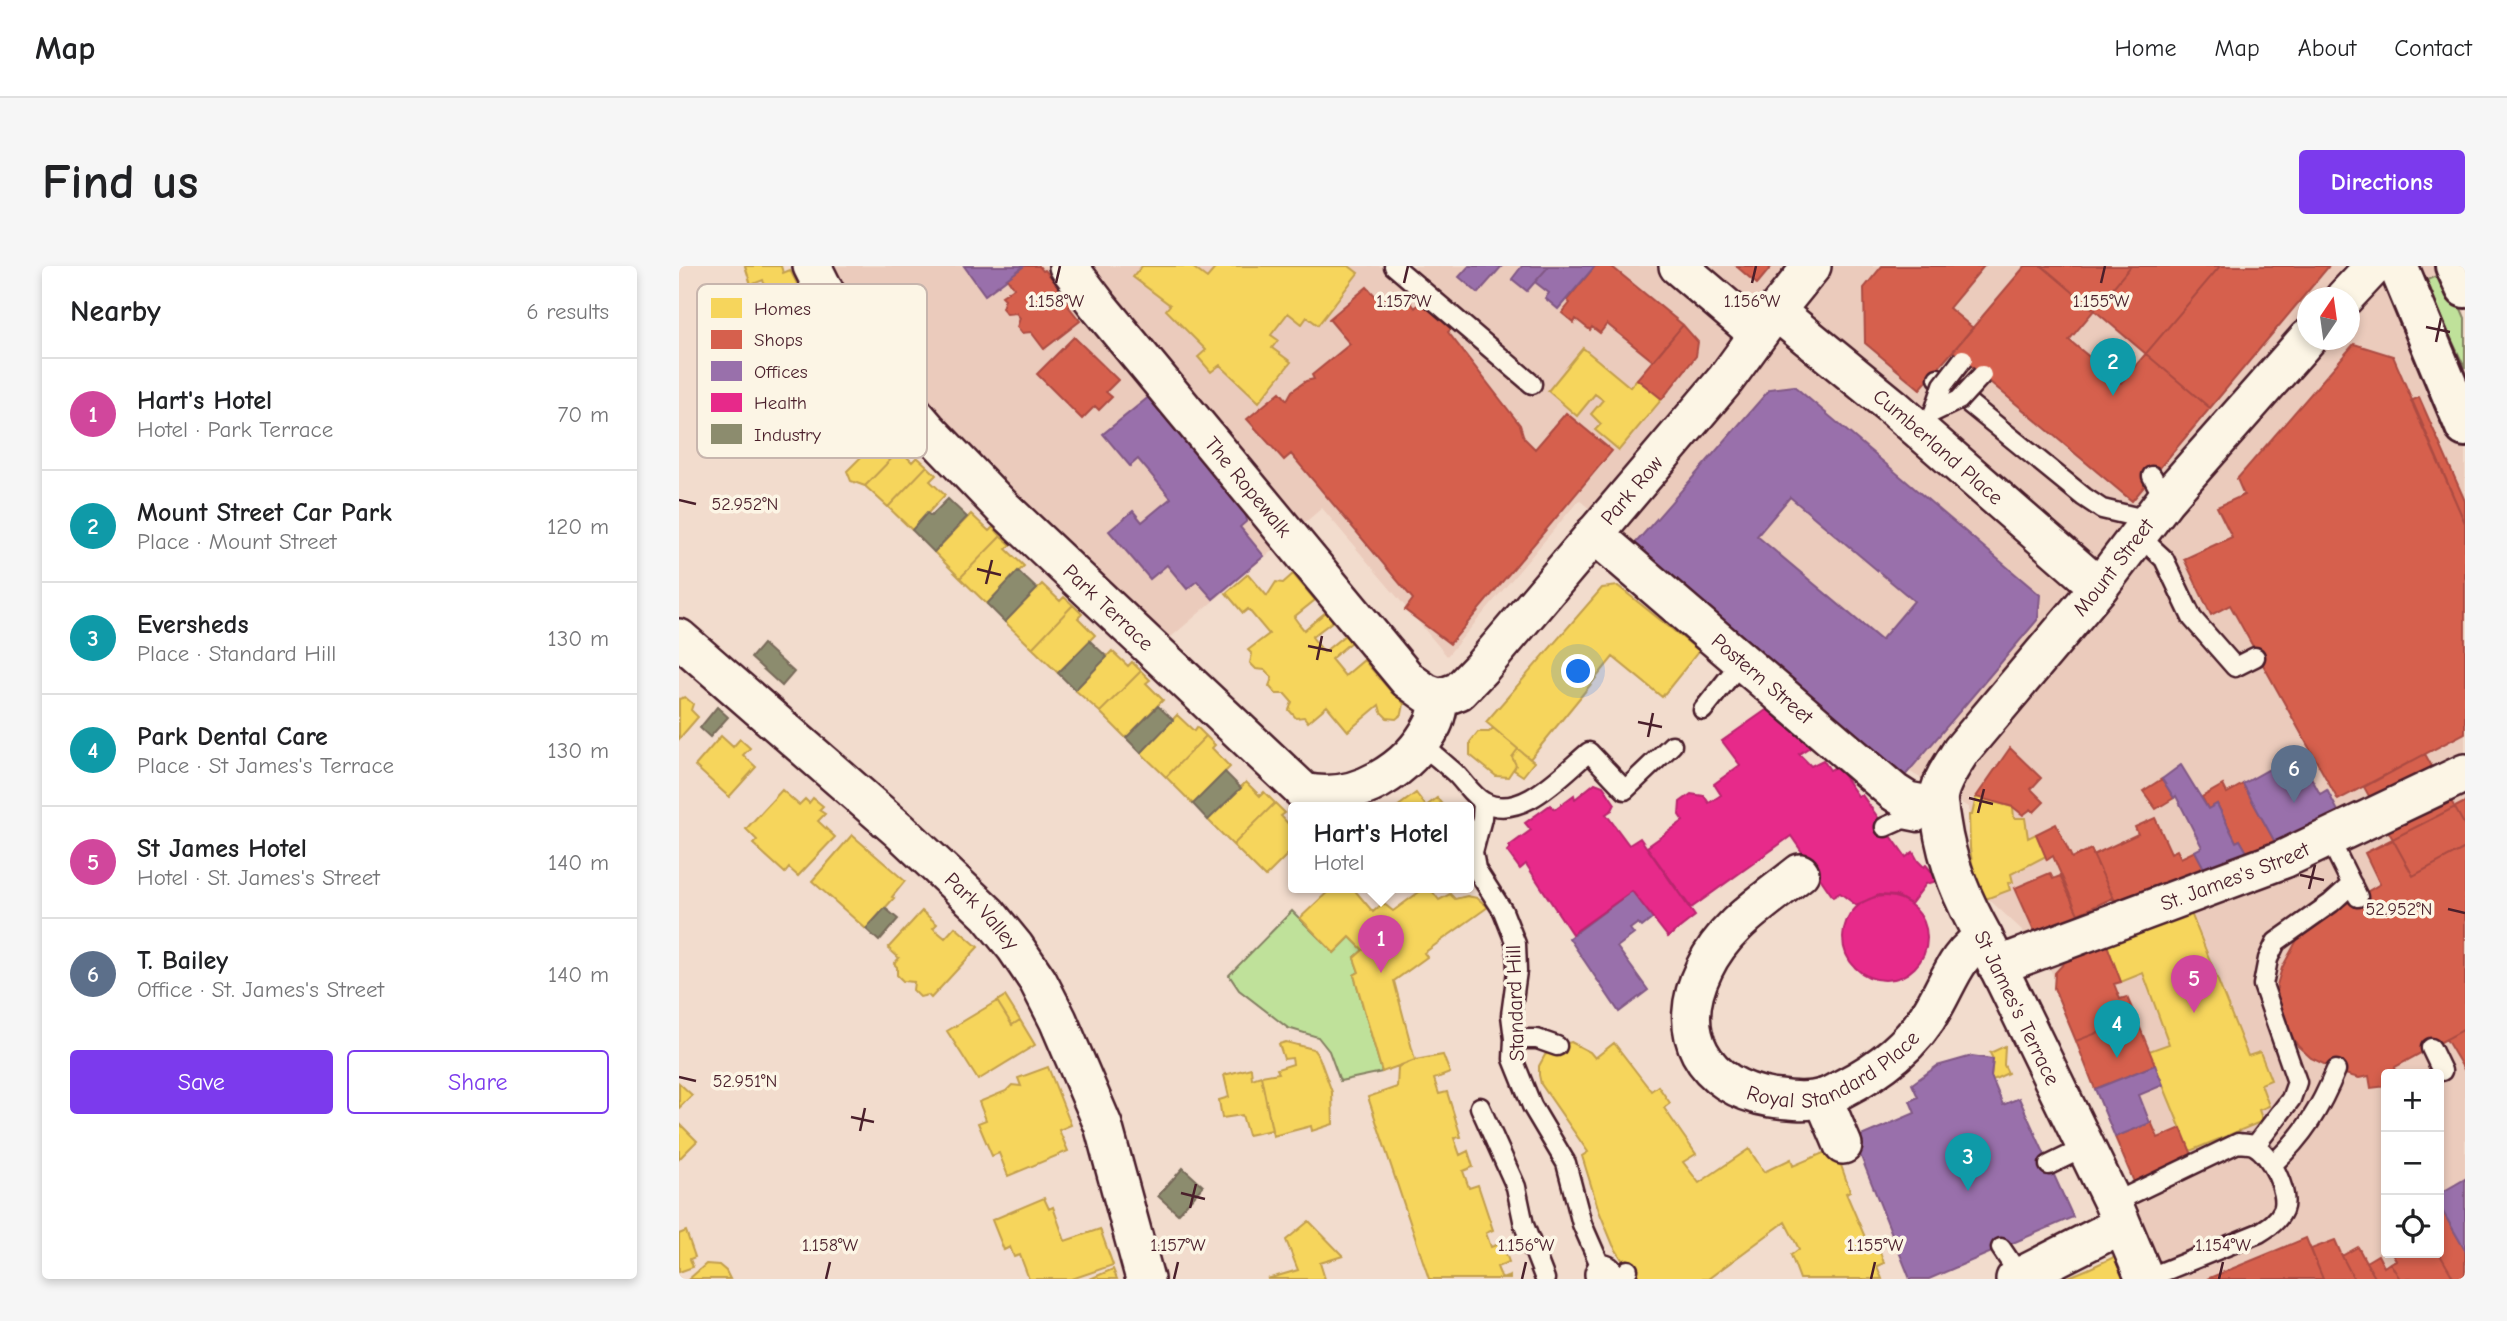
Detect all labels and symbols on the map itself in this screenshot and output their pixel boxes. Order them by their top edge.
legend [697,284,927,458]
north arrow [2297,287,2360,350]
text: 1.158°W [1028,291,1084,312]
text: 1.157°W [1376,291,1432,312]
text: 1.156°W [1724,291,1781,312]
text: 1.155°W [2073,291,2130,312]
text: Homes [754,298,811,320]
text: Shops [754,329,803,351]
pin: 2 [2090,338,2136,396]
text: Offices [754,361,808,383]
street label: Cumberland Place [1868,384,2008,510]
text: Health [754,392,807,414]
text: Industry [754,424,822,446]
street label: The Ropewalk [1200,432,1296,542]
street label: Park Row [1596,451,1668,530]
text: 52.952°N [712,494,778,515]
street label: Mount Street [2068,513,2159,621]
street label: Park Terrace [1058,559,1158,656]
street label: Postern Street [1707,629,1819,730]
your location [1561,654,1595,688]
pin: 6 [2271,745,2317,803]
street label: St. James's Street [2157,836,2314,916]
street label: Park Valley [940,867,1024,955]
text: 52.952°N [2366,899,2432,920]
pin: 1 [1358,915,1404,973]
street label: St James's Terrace [1969,927,2065,1089]
street label: Standard Hill [1501,944,1529,1062]
pin: 5 [2171,955,2217,1013]
pin: 4 [2094,1000,2140,1058]
street label: Royal Standard Place [1744,1026,1924,1113]
text: 52.951°N [713,1071,777,1092]
pin: 3 [1945,1133,1991,1191]
text: 1.158°W [802,1235,858,1256]
text: 1.157°W [1150,1235,1206,1256]
text: 1.156°W [1498,1235,1555,1256]
text: 1.155°W [1847,1235,1904,1256]
text: 1.154°W [2195,1235,2251,1256]

